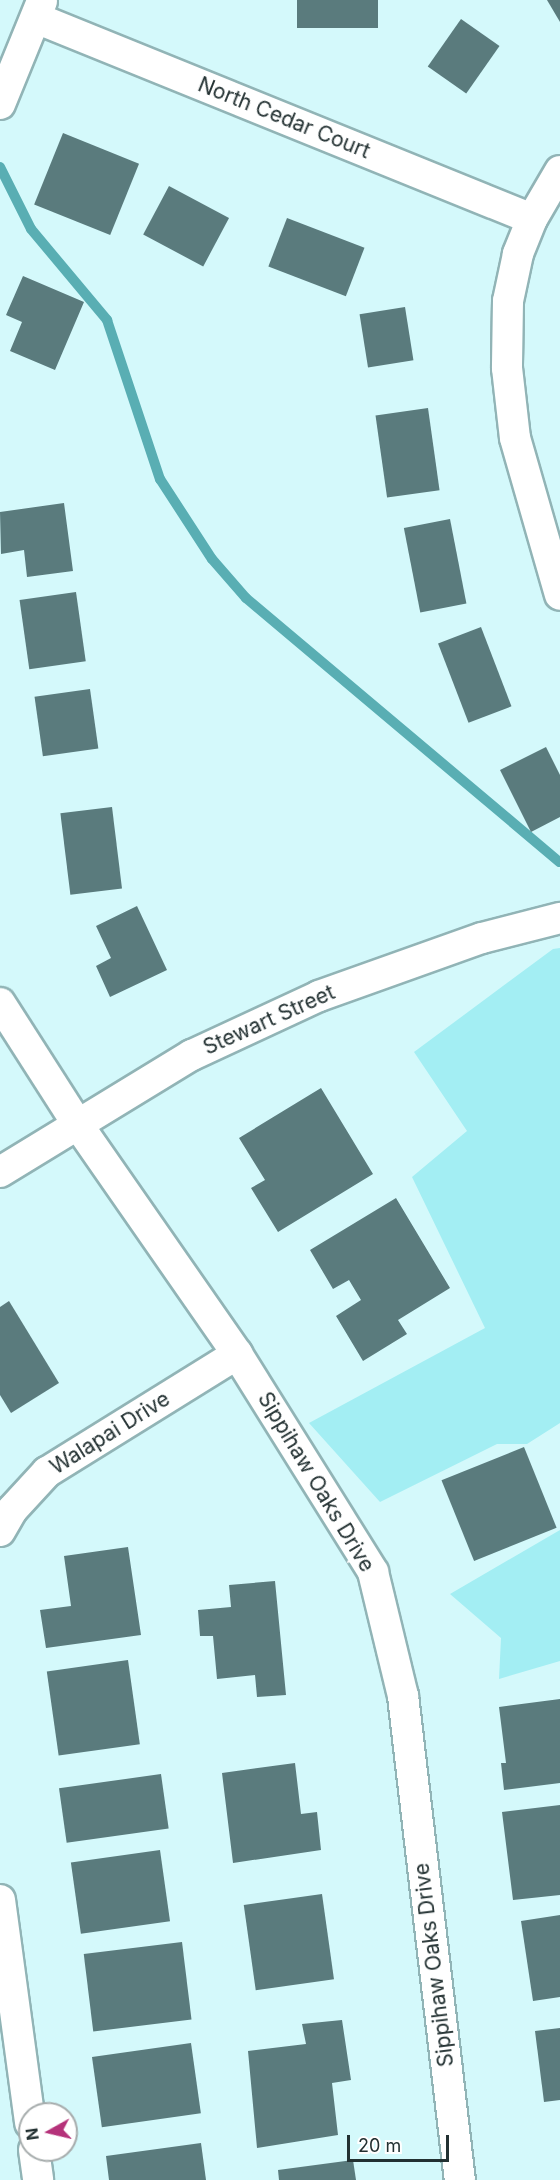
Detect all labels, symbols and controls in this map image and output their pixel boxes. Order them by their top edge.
street label: North Cedar Court [194,72,374,164]
street label: Stewart Street [199,980,339,1060]
street label: Walapai Drive [46,1386,174,1480]
street label: Sippihaw Oaks Drive [252,1388,380,1576]
street label: Sippihaw Oaks Drive [409,1862,459,2068]
north arrow [18,2102,78,2162]
scale bar [350,2123,452,2161]
text: N [21,2127,43,2142]
text: 20 m [358,2135,401,2156]

